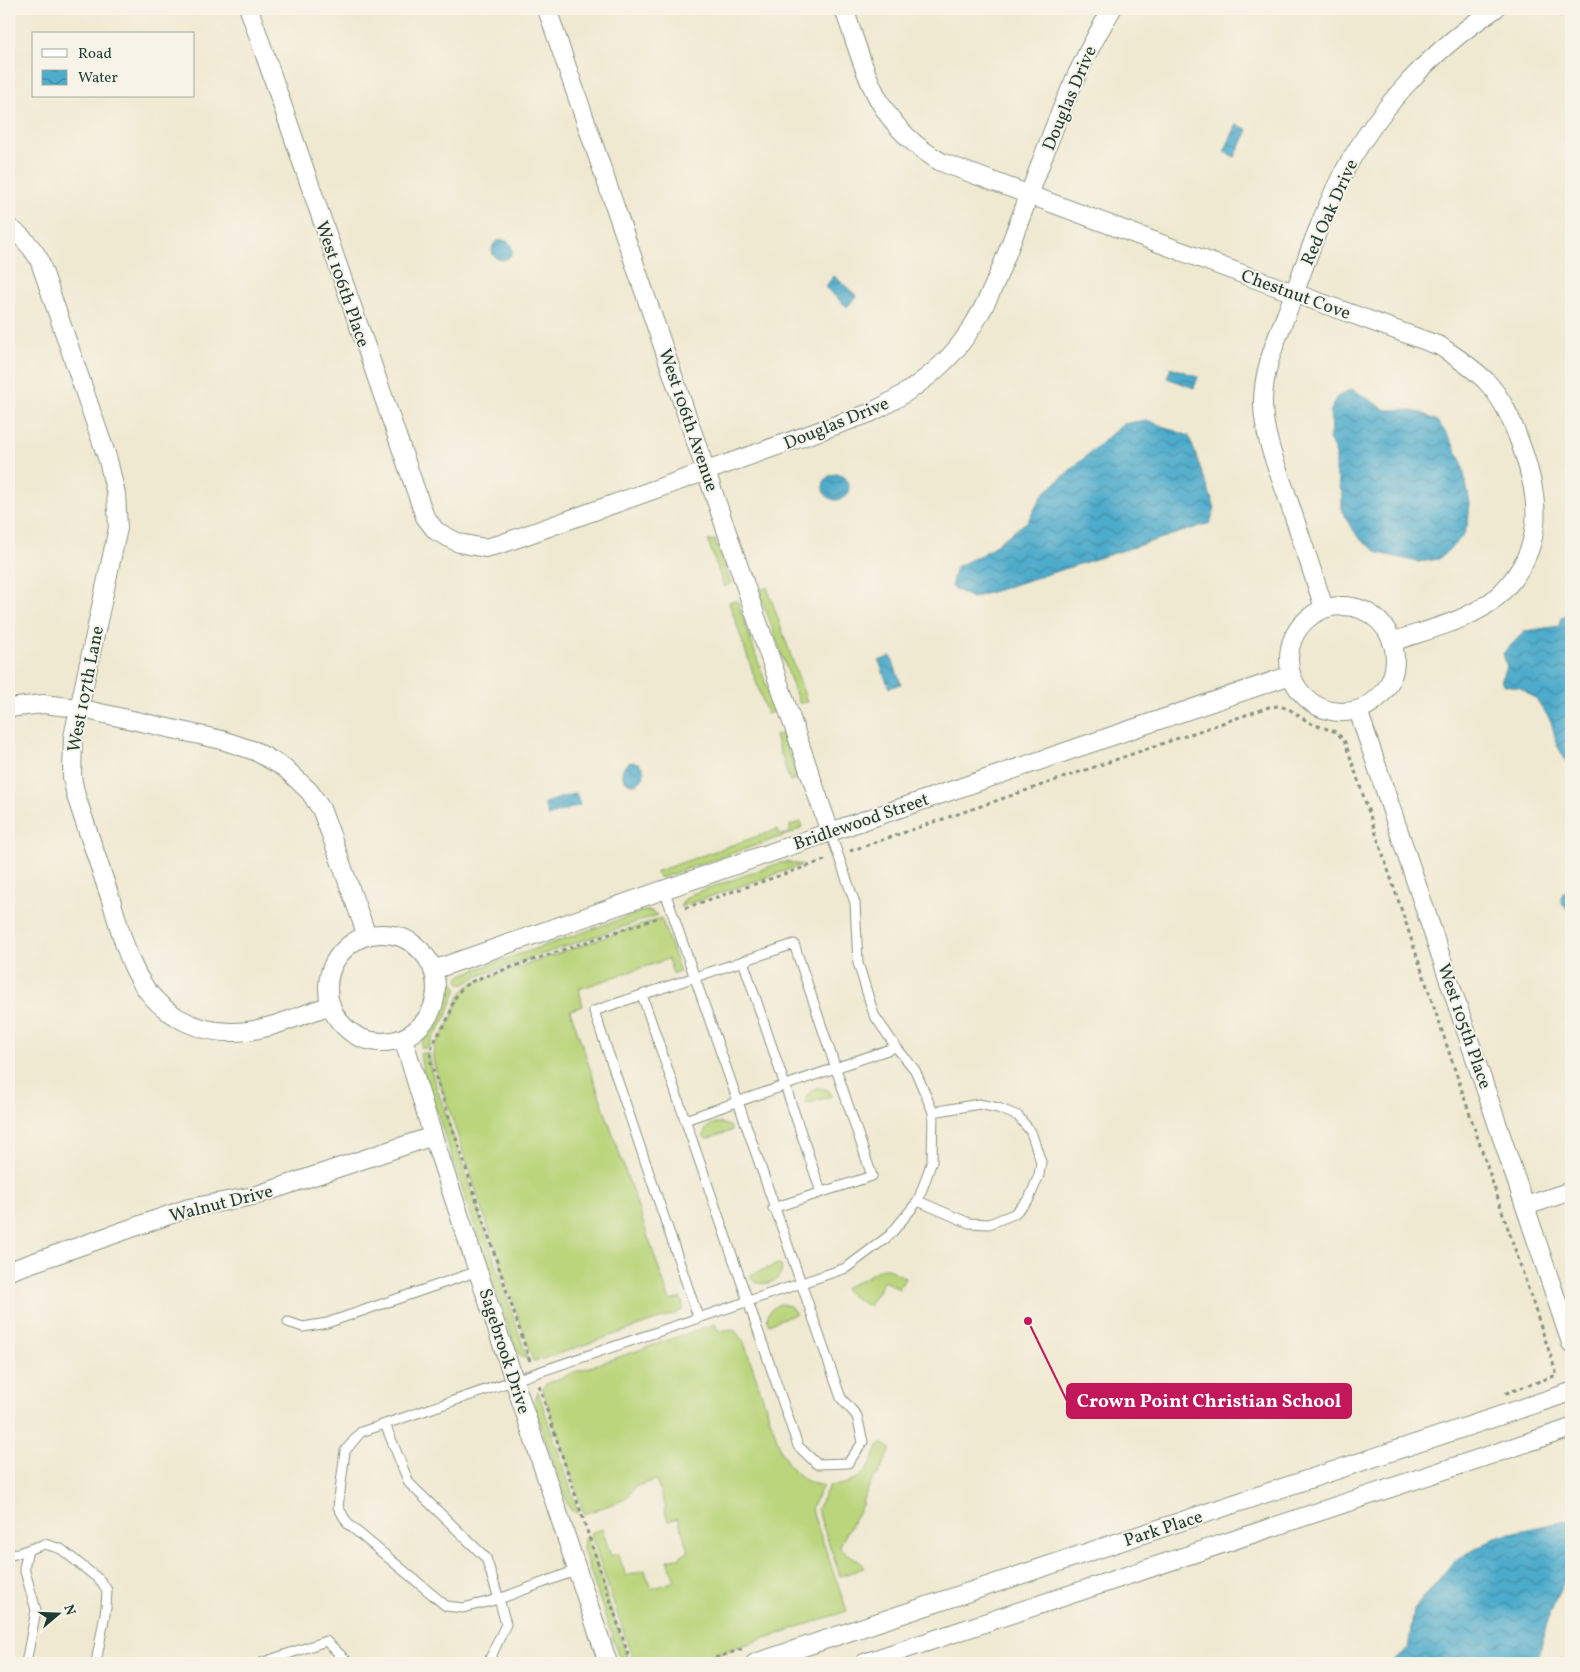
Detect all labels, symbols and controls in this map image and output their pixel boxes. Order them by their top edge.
legend [32,32,195,98]
street label: Douglas Drive [1037,42,1104,155]
text: Road [78,44,112,65]
text: Water [78,68,118,89]
street label: Red Oak Drive [1296,156,1365,270]
street label: West 106th Place [308,218,375,351]
street label: Chestnut Cove [1237,264,1354,327]
street label: West 106th Avenue [651,346,724,495]
street label: Douglas Drive [780,392,893,457]
street label: West 107th Lane [62,624,111,755]
street label: Bridlewood Street [790,787,933,857]
street label: West 105th Place [1430,960,1497,1093]
street label: Walnut Drive [167,1180,276,1229]
street label: Sagebrook Drive [472,1286,536,1417]
callout: Crown Point Christian School [1067,1384,1351,1418]
text: Crown Point Christian School [1077,1389,1341,1415]
street label: Park Place [1121,1505,1206,1554]
north arrow [32,1590,82,1640]
text: N [58,1602,80,1618]

